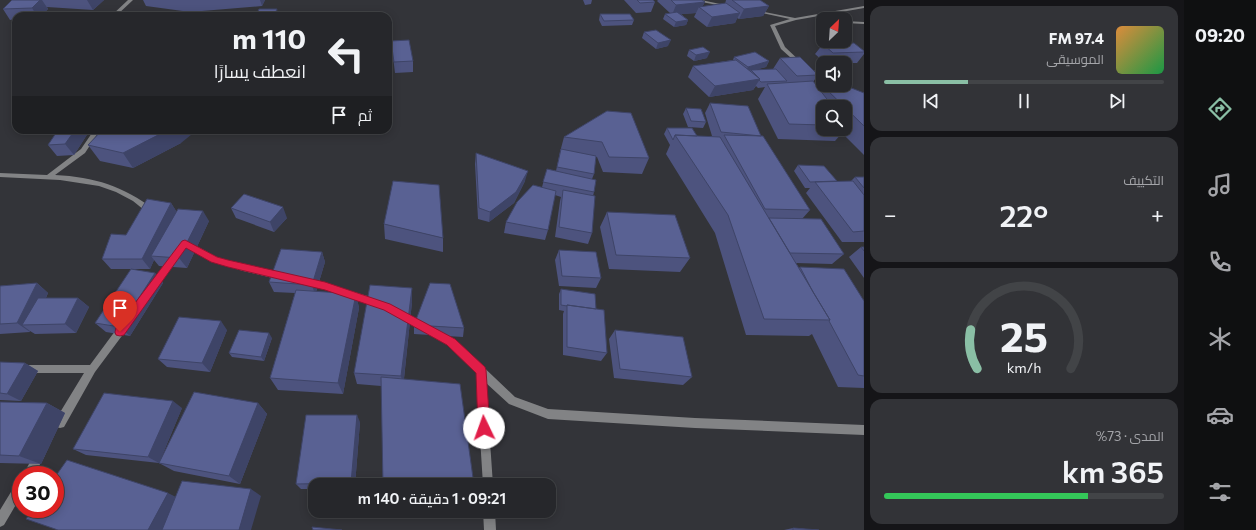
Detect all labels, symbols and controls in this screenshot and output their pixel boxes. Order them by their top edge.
north arrow [816,12,852,48]
map controls [816,12,852,136]
text: 110 m [232,21,306,55]
text: 09:20 [1195,24,1245,46]
icon: left [320,28,372,80]
text: 97.4 FM [1049,29,1104,47]
text: الموسيقى [1046,51,1104,67]
button: sound [816,56,852,92]
text: انعطف يسارًا [214,60,306,82]
icon: previous [920,90,942,112]
icon: pause [1013,90,1035,112]
icon: next [1106,90,1128,112]
icon: directions [1206,95,1234,123]
button: search [816,100,852,136]
icon: arrive [328,104,350,126]
text: ثم [358,106,372,124]
icon: music [1206,171,1234,199]
text: التكييف [1123,172,1164,188]
text: 22° [999,196,1048,233]
text: − [884,201,897,228]
text: + [1151,201,1164,228]
icon: phone [1206,248,1234,276]
pin [103,291,137,332]
icon: arrive [109,297,131,319]
text: 25 [1000,309,1048,360]
icon: climate [1206,325,1234,353]
text: km/h [1007,357,1041,375]
icon: car [1206,401,1234,429]
position arrow [463,407,505,449]
text: المدى · 73% [1096,428,1164,444]
text: 365 km [1062,452,1164,489]
speed limit sign: 30 [12,466,64,518]
icon: filters [1206,478,1234,506]
text: 09:21 · 1 دقيقة · 140 m [358,489,506,507]

